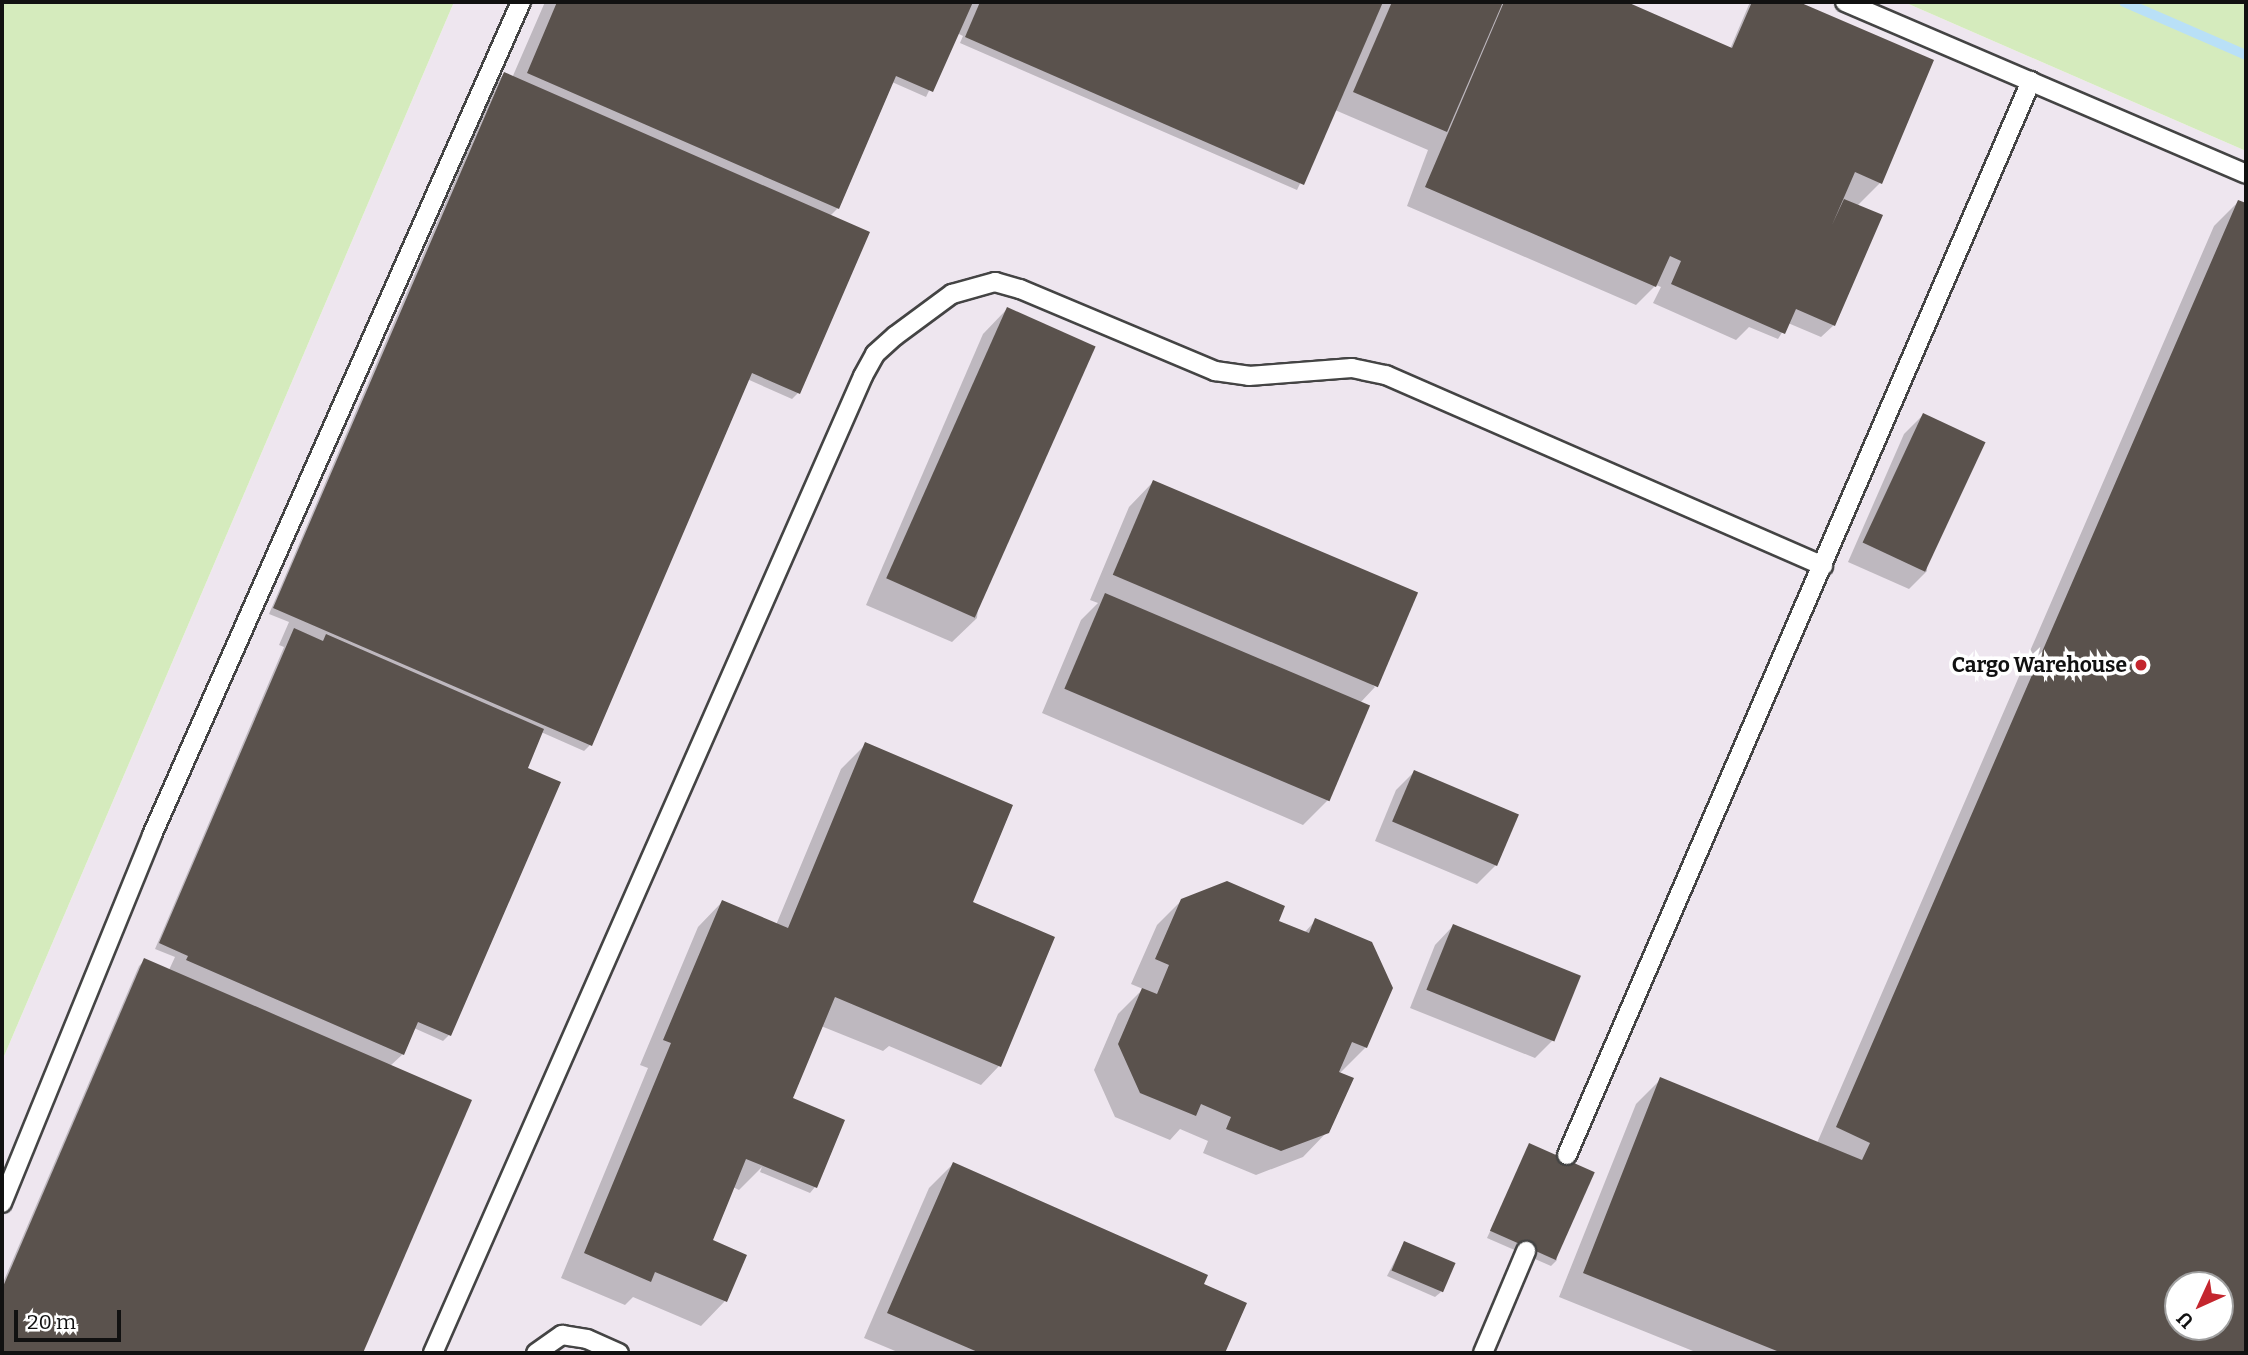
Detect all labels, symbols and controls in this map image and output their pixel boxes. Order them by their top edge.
place label: Cargo Warehouse [1952,652,2127,678]
marker: Cargo Warehouse [2133,657,2149,673]
north arrow [2164,1271,2234,1341]
scale bar [18,1296,124,1340]
text: U [2172,1307,2198,1333]
text: 20 m [27,1309,76,1335]

